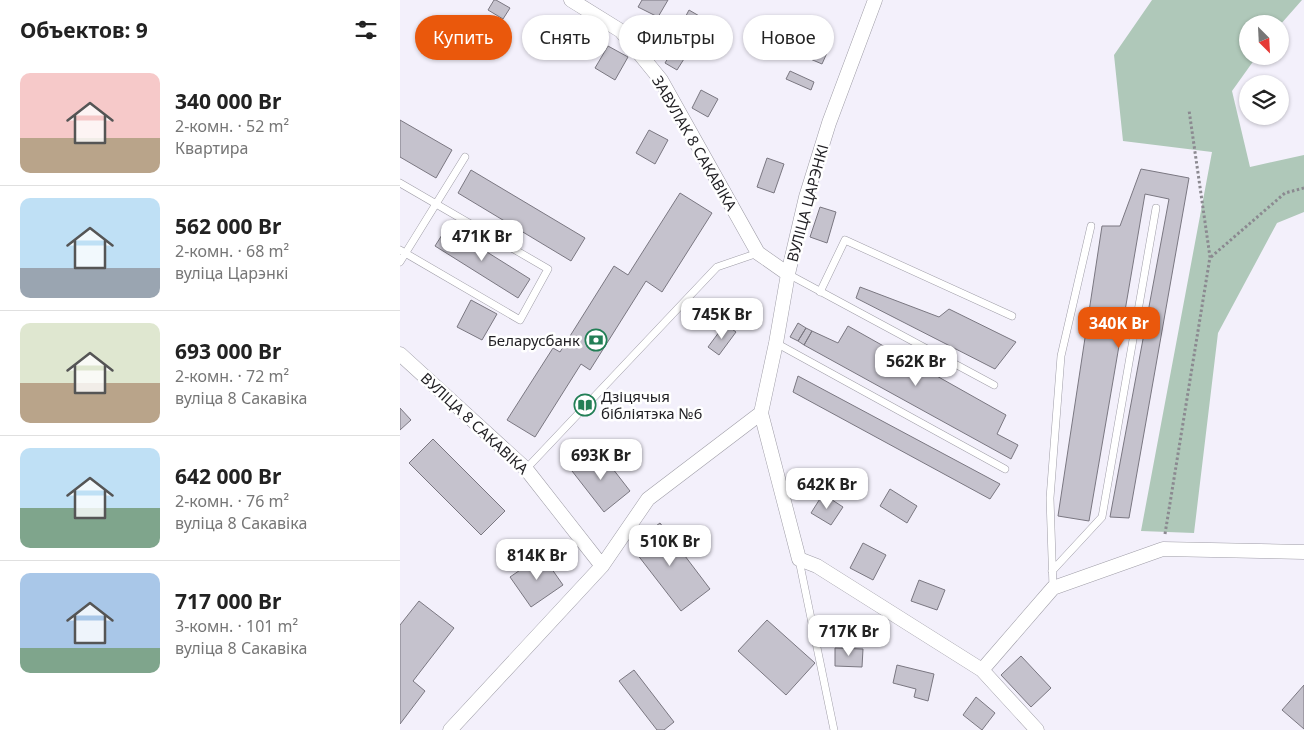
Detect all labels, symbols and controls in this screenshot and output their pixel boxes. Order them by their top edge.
chip: Купить [415,15,512,60]
chip: Снять [522,15,609,60]
chip: Фильтры [619,15,733,60]
chip: Новое [743,15,834,60]
north arrow [1239,15,1289,65]
map controls [1239,15,1289,125]
text: Объектов: 9 [20,16,148,44]
icon: filters [352,16,380,44]
street label: ЗАВУЛАК 8 САКАВІКА [648,72,742,215]
button: layers [1239,75,1289,125]
text: 340 000 Br [175,87,281,115]
icon: home [60,93,120,153]
text: 2-комн. · 52 m² [175,115,289,137]
text: Квартира [175,137,249,159]
street label: ВУЛІЦА ЦАРЭНКІ [782,142,832,264]
text: 562 000 Br [175,212,281,240]
icon: home [60,218,120,278]
pin: 471K Br [436,220,528,262]
text: 471K Br [452,225,512,247]
text: 2-комн. · 68 m² [175,240,289,262]
text: вуліца Царэнкі [175,262,288,284]
pin: 745K Br [676,298,768,340]
text: 745K Br [692,303,752,325]
pin: 340K Br [1073,306,1165,349]
text: 340K Br [1089,312,1149,334]
bank icon: Беларусбанк [584,328,608,352]
place label: Беларусбанк [488,330,580,350]
text: 693 000 Br [175,337,281,365]
icon: home [60,343,120,403]
pin: 562K Br [870,344,962,387]
text: 562K Br [886,350,946,372]
text: 2-комн. · 72 m² [175,365,289,387]
street label: ВУЛІЦА 8 САКАВІКА [417,368,534,479]
place label: Дзіцячыя бібліятэка №6 [601,386,702,423]
text: вуліца 8 Сакавіка [175,387,307,409]
library icon: Дзіцячыя бібліятэка №6 [573,393,597,417]
pin: 693K Br [555,438,647,481]
text: 693K Br [571,444,631,466]
text: 642 000 Br [175,462,281,490]
icon: home [60,468,120,528]
pin: 642K Br [781,468,873,510]
text: 642K Br [797,473,857,495]
text: 2-комн. · 76 m² [175,490,289,512]
text: вуліца 8 Сакавіка [175,512,307,534]
pin: 510K Br [624,524,716,567]
text: 510K Br [640,530,700,552]
pin: 814K Br [491,538,583,581]
text: 814K Br [507,544,567,566]
text: 717 000 Br [175,587,281,615]
icon: home [60,593,120,653]
pin: 717K Br [803,614,895,657]
text: 3-комн. · 101 m² [175,615,298,637]
text: 717K Br [819,620,879,642]
text: вуліца 8 Сакавіка [175,637,307,659]

